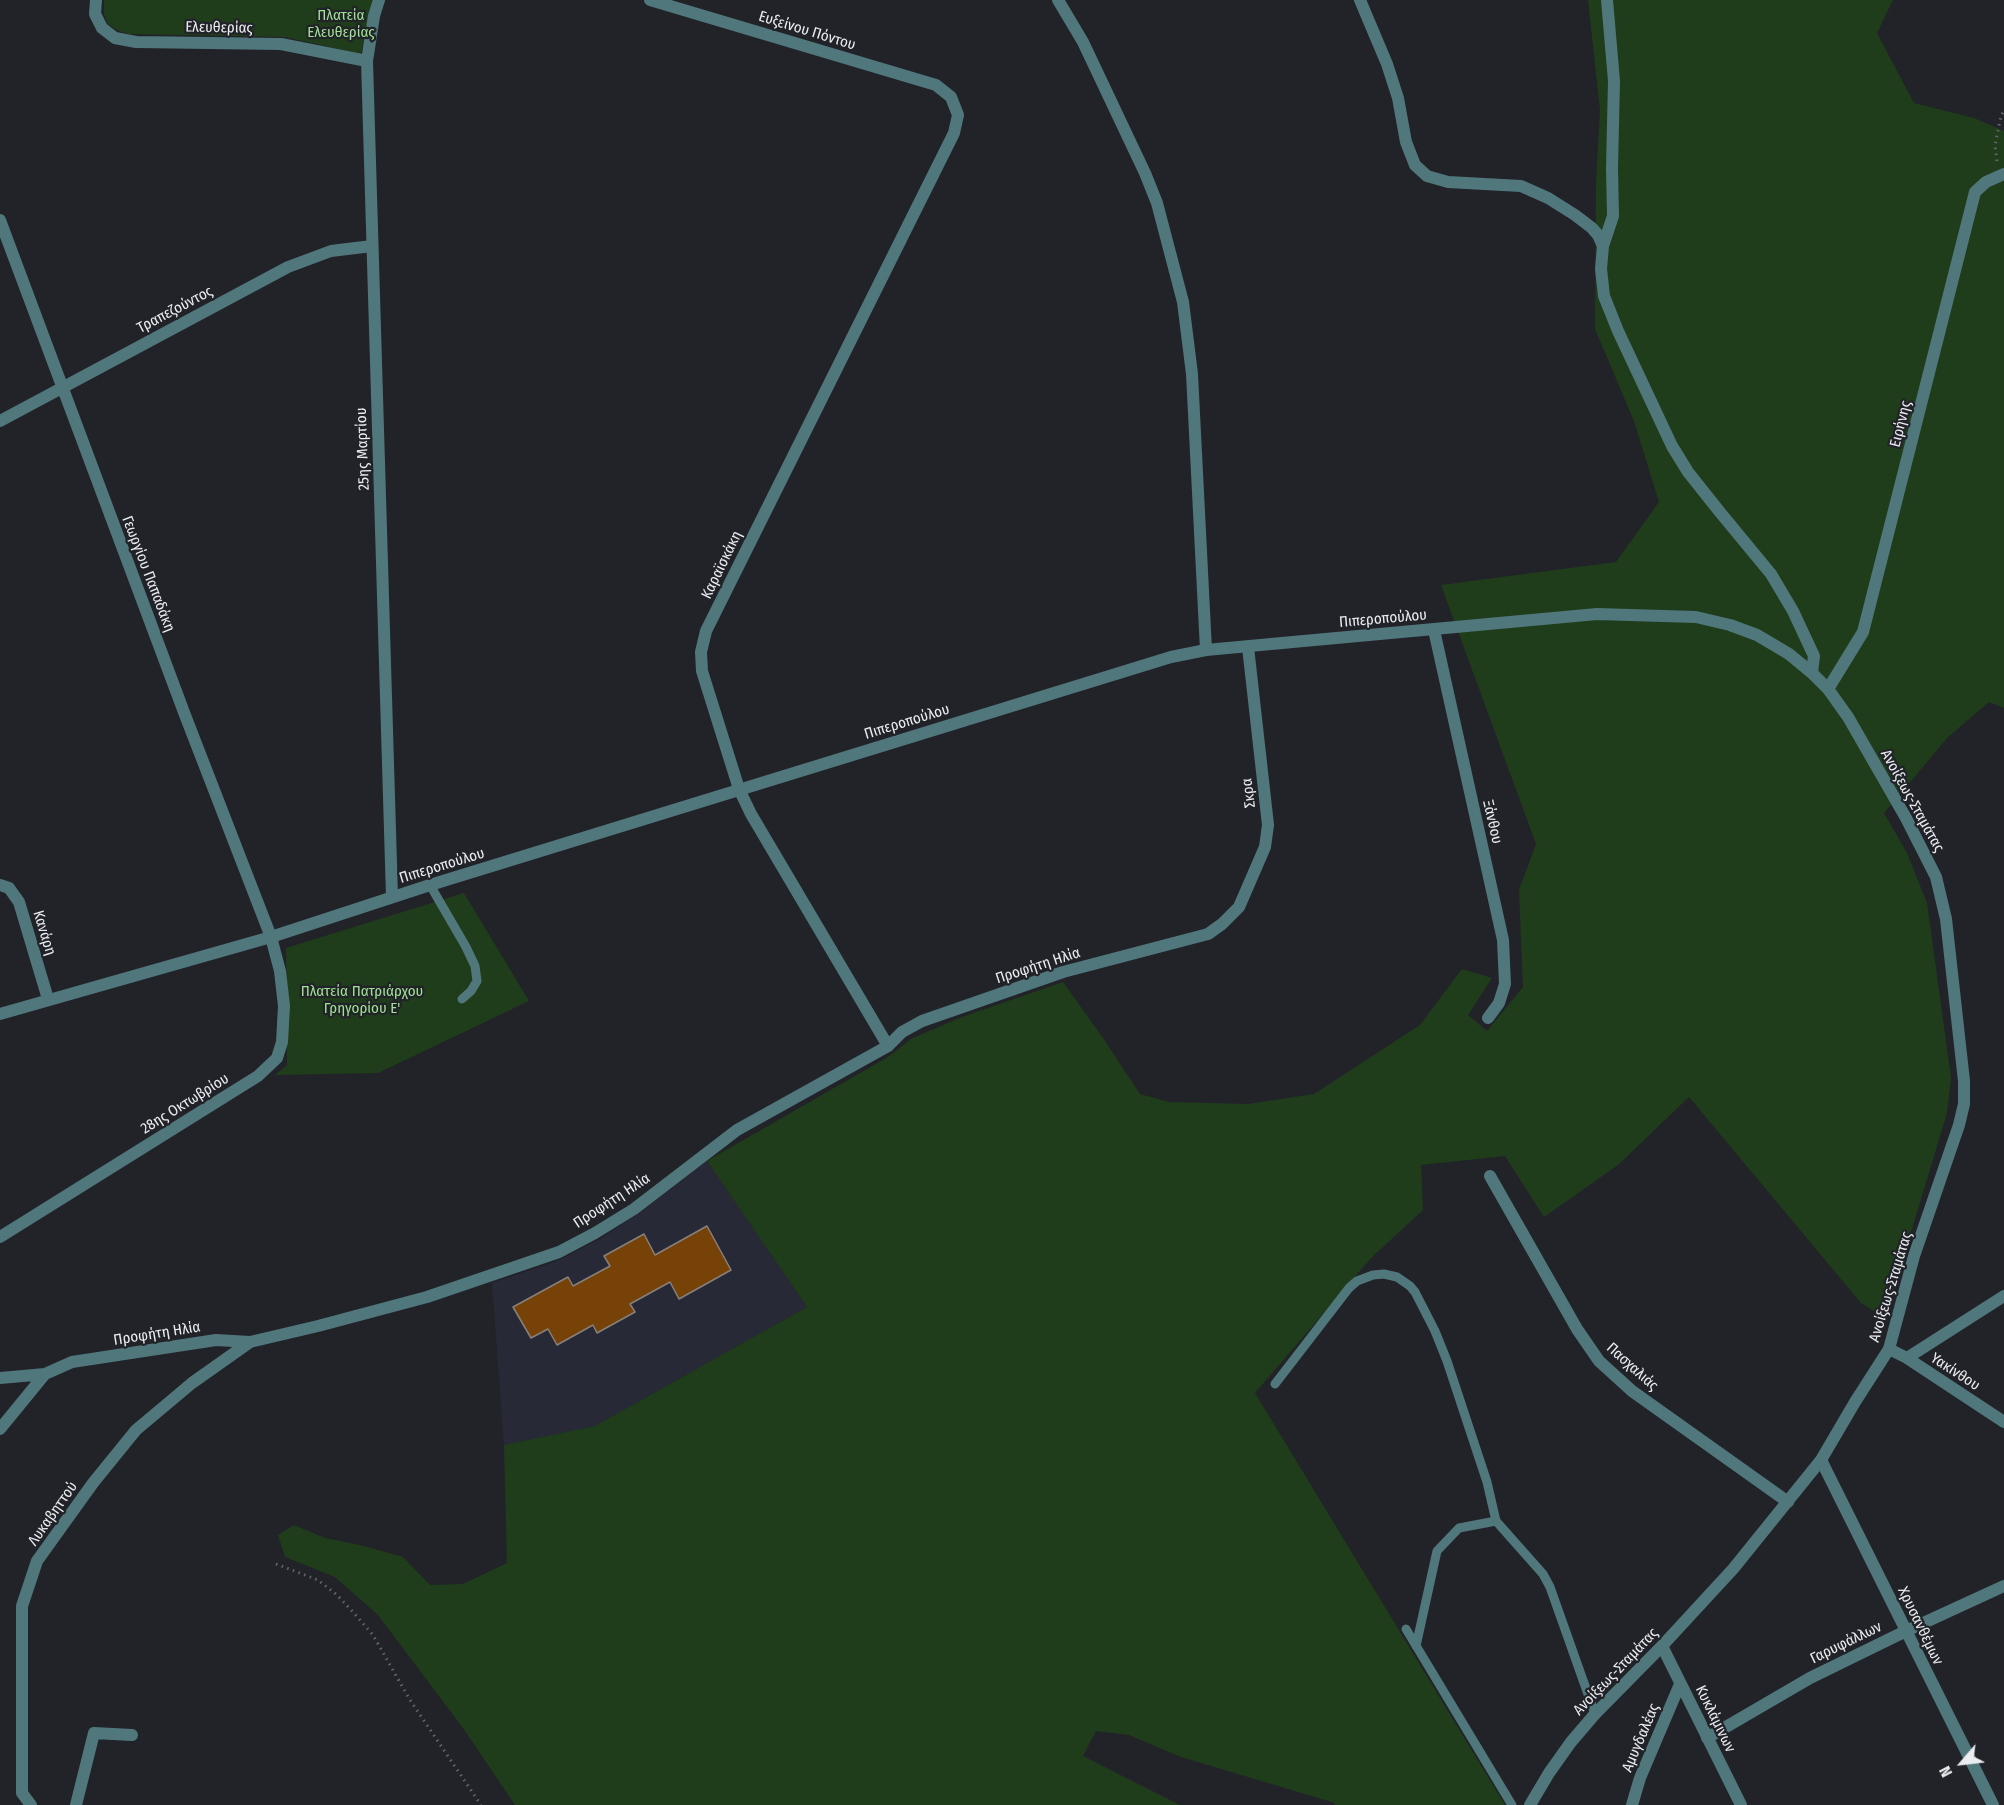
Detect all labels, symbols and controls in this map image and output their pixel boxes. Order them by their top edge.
park label: Πλατεία Ελευθερίας [307,7,375,42]
street label: Ευξείνου Πόντου [756,8,858,54]
street label: Ελευθερίας [185,18,253,38]
street label: Τραπεζούντος [134,283,216,337]
street label: Ειρήνης [1887,399,1915,449]
street label: 25ης Μαρτίου [353,407,373,491]
street label: Γεωργίου Παπαδάκη [118,513,178,635]
street label: Καραϊσκάκη [698,528,746,602]
street label: Πιπεροπούλου [1338,606,1428,632]
street label: Πιπεροπούλου [862,701,952,743]
street label: Ανοίξεως-Σταμάτας [1876,747,1948,855]
street label: Σκρα [1238,777,1260,809]
street label: Ξάνθου [1478,798,1506,846]
street label: Πιπεροπούλου [397,845,487,887]
street label: Κανάρη [29,908,59,958]
street label: Προφήτη Ηλία [993,944,1083,988]
park label: Πλατεία Πατριάρχου Γρηγορίου Ε' [301,983,423,1018]
street label: 28ης Οκτωβρίου [138,1070,232,1138]
street label: Προφήτη Ηλία [570,1170,654,1232]
street label: Ανοίξεως-Σταμάτας [1866,1230,1916,1344]
street label: Προφήτη Ηλία [112,1318,202,1350]
street label: Πασχαλιάς [1602,1339,1662,1395]
street label: Υακίνθου [1927,1349,1983,1395]
street label: Λυκαβηττού [24,1478,82,1550]
street label: Χρυσανθέμων [1893,1584,1947,1668]
street label: Γαρυφάλλων [1807,1618,1885,1668]
street label: Ανοίξεως-Σταμάτας [1570,1625,1662,1719]
street label: Κυκλάμινων [1691,1683,1739,1755]
street label: Αμυγδαλέας [1619,1701,1663,1775]
north arrow [1932,1733,1992,1793]
text: N [1935,1763,1956,1780]

